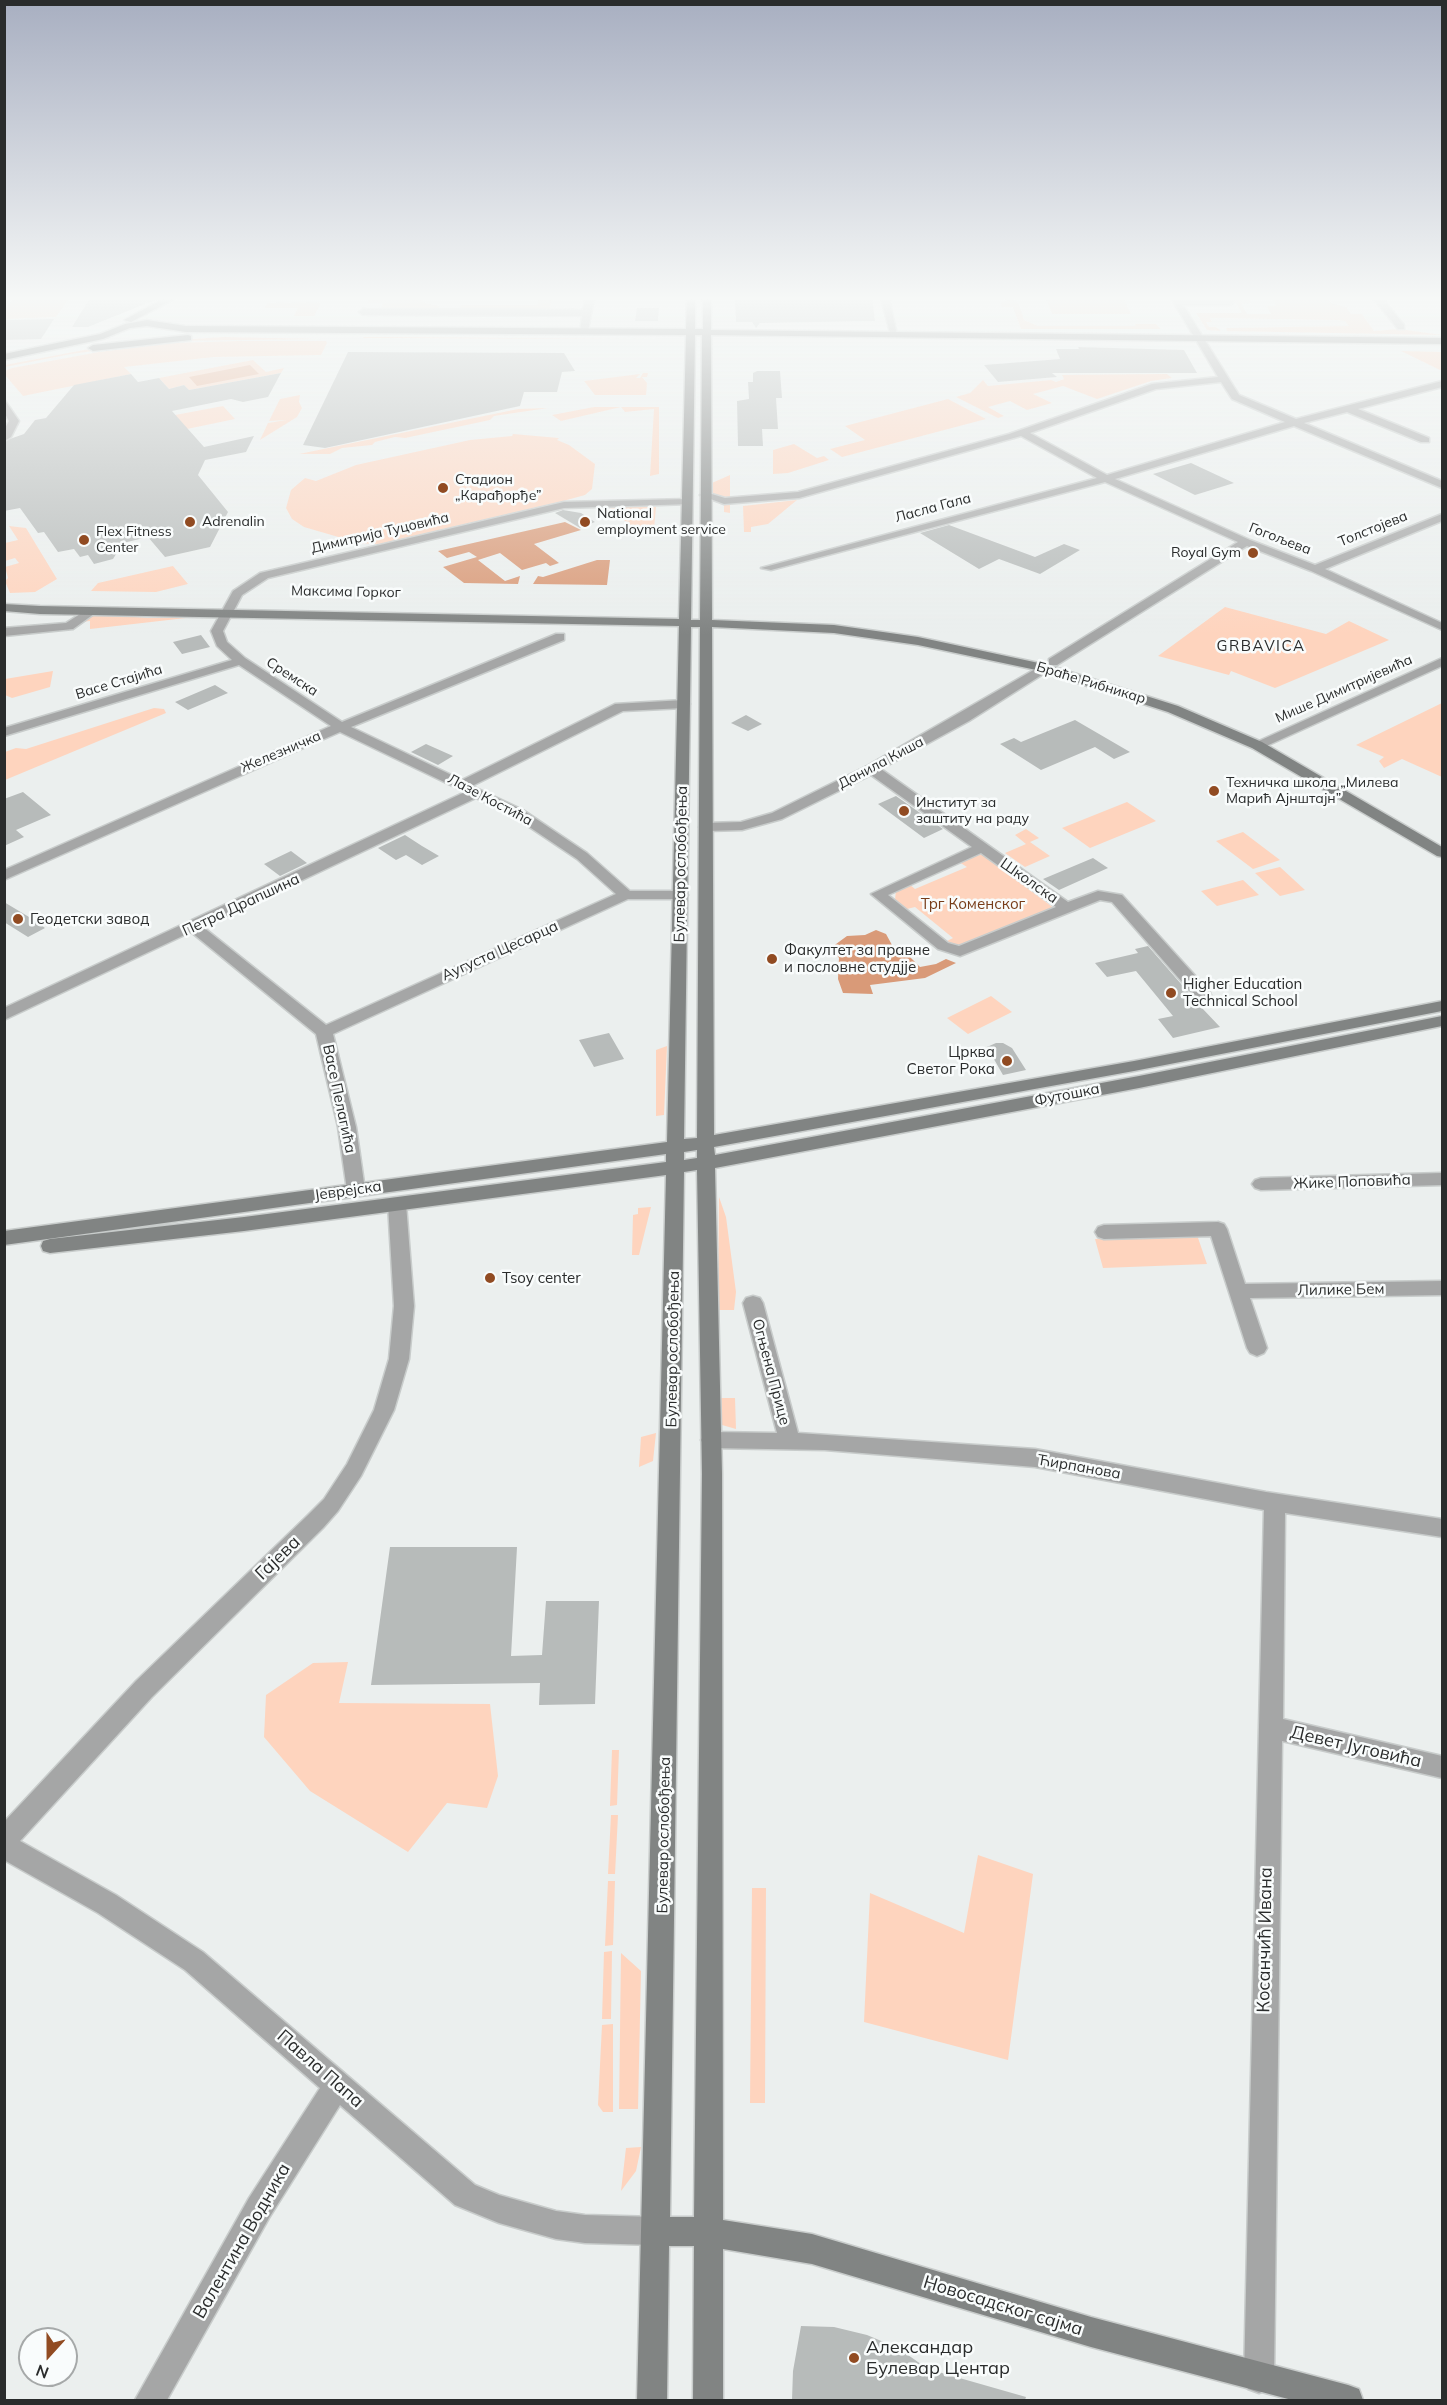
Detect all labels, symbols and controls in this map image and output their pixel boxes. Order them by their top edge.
place label: Стадион „Карађорђе” [455,472,542,504]
marker: Стадион „Карађорђе” [436,481,450,495]
street label: Ласла Гала [893,490,973,526]
place label: National employment service [597,506,726,538]
street label: Толстојева [1336,508,1410,550]
street label: Димитрија Туцовића [309,509,451,557]
place label: Adrenalin [202,514,265,530]
marker: Adrenalin [183,515,197,529]
marker: National employment service [578,515,592,529]
street label: Гогољева [1247,519,1313,559]
place label: Flex Fitness Center [96,524,172,556]
marker: Flex Fitness Center [77,533,91,547]
place label: Royal Gym [1171,545,1241,561]
marker: Royal Gym [1246,546,1260,560]
street label: Максима Горког [291,583,401,601]
district label: GRBAVICA [1216,637,1306,655]
street label: Мише Димитријевића [1273,651,1415,727]
street label: Сремска [263,654,321,700]
street label: Браће Рибникар [1034,658,1148,708]
street label: Васе Стајића [74,661,164,703]
street label: Железничка [238,728,324,776]
street label: Данила Киша [835,733,927,793]
street label: Лазе Костића [445,771,535,829]
place label: Техничка школа „Милева Марић Ајнштајн” [1226,775,1399,808]
marker: Техничка школа „Милева Марић Ајнштајн” [1207,784,1221,798]
street label: Булевар ослобођења [671,785,691,943]
place label: Институт за заштиту на раду [916,795,1029,828]
marker: Институт за заштиту на раду [897,804,911,818]
street label: Школска [997,855,1061,907]
street label: Петра Драпшина [179,870,303,940]
park label: Трг Коменског [921,895,1025,913]
place label: Геодетски завод [30,910,149,928]
marker: Геодетски завод [11,912,25,926]
street label: Аугуста Цесарца [439,917,561,985]
place label: Факултет за правне и пословне студјје [784,941,930,976]
marker: Факултет за правне и пословне студјје [765,952,779,966]
place label: Higher Education Technical School [1183,975,1302,1010]
marker: Higher Education Technical School [1164,986,1178,1000]
street label: Васе Пелагића [319,1043,359,1155]
place label: Црква Светог Рока [907,1043,995,1078]
marker: Црква Светог Рока [1000,1054,1014,1068]
street label: Футошка [1033,1080,1101,1110]
street label: Жике Поповића [1293,1171,1411,1193]
street label: Јеврејска [313,1177,383,1205]
place label: Tsoy center [502,1269,581,1287]
street label: Булевар ослобођења [663,1270,683,1428]
marker: Tsoy center [483,1271,497,1285]
street label: Лилике Бем [1297,1280,1385,1300]
street label: Огњена Прице [748,1317,794,1427]
street label: Ћирпанова [1036,1451,1122,1483]
street label: Гајева [251,1531,305,1585]
street label: Девет Југовића [1288,1721,1424,1773]
street label: Булевар ослобођења [654,1756,674,1914]
street label: Косанчић Ивана [1253,1867,1277,2013]
street label: Павла Папа [272,2026,368,2112]
street label: Валентина Водника [189,2160,295,2322]
street label: Новосадског сајма [921,2272,1085,2340]
north arrow [18,2327,78,2387]
place label: Александар Булевар Центар [866,2337,1010,2380]
marker: Александар Булевар Центар [847,2351,861,2365]
text: N [33,2360,51,2383]

